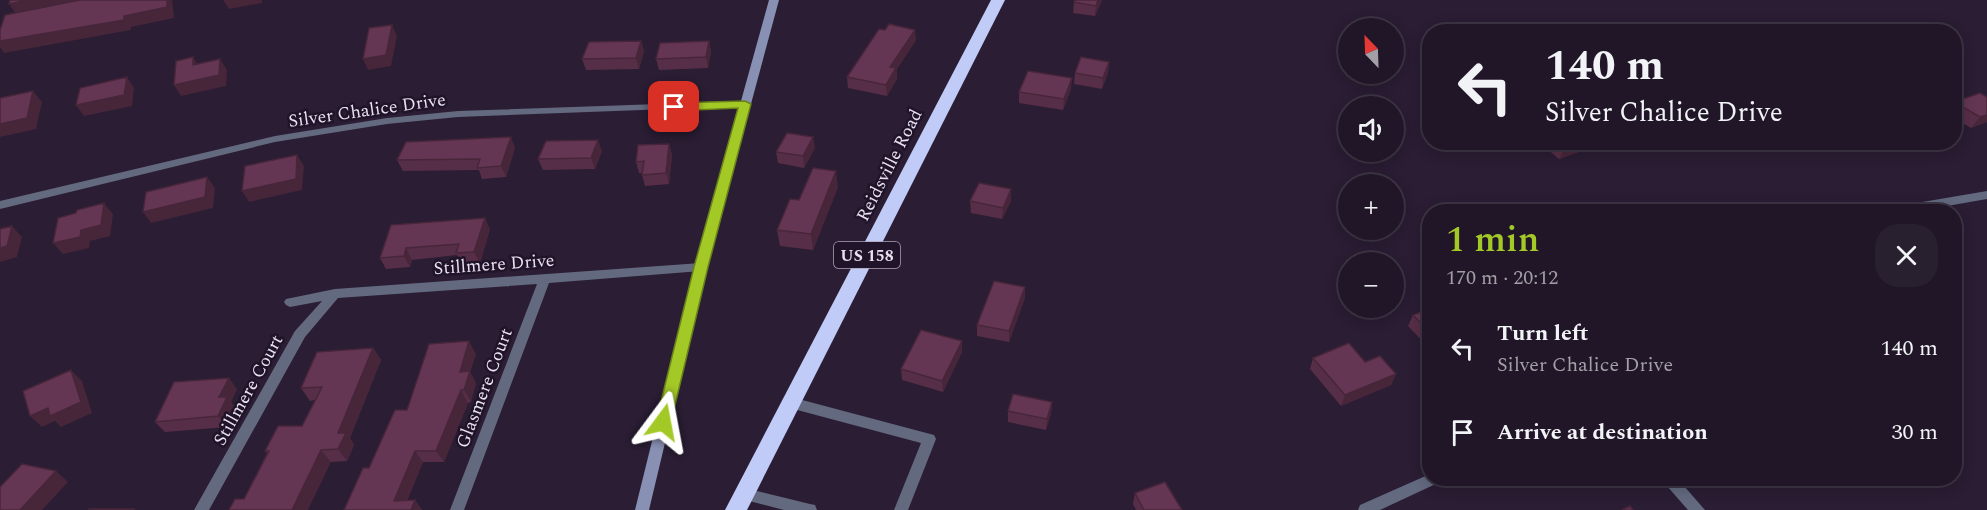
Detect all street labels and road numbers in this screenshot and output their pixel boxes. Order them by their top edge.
street label: Silver Chalice Drive [287,86,447,135]
street label: Reidsville Road [850,104,929,226]
road number: US 158 [834,242,900,268]
street label: Stillmere Drive [433,247,555,282]
street label: Glasmere Court [449,324,520,452]
street label: Stillmere Court [207,330,290,451]

